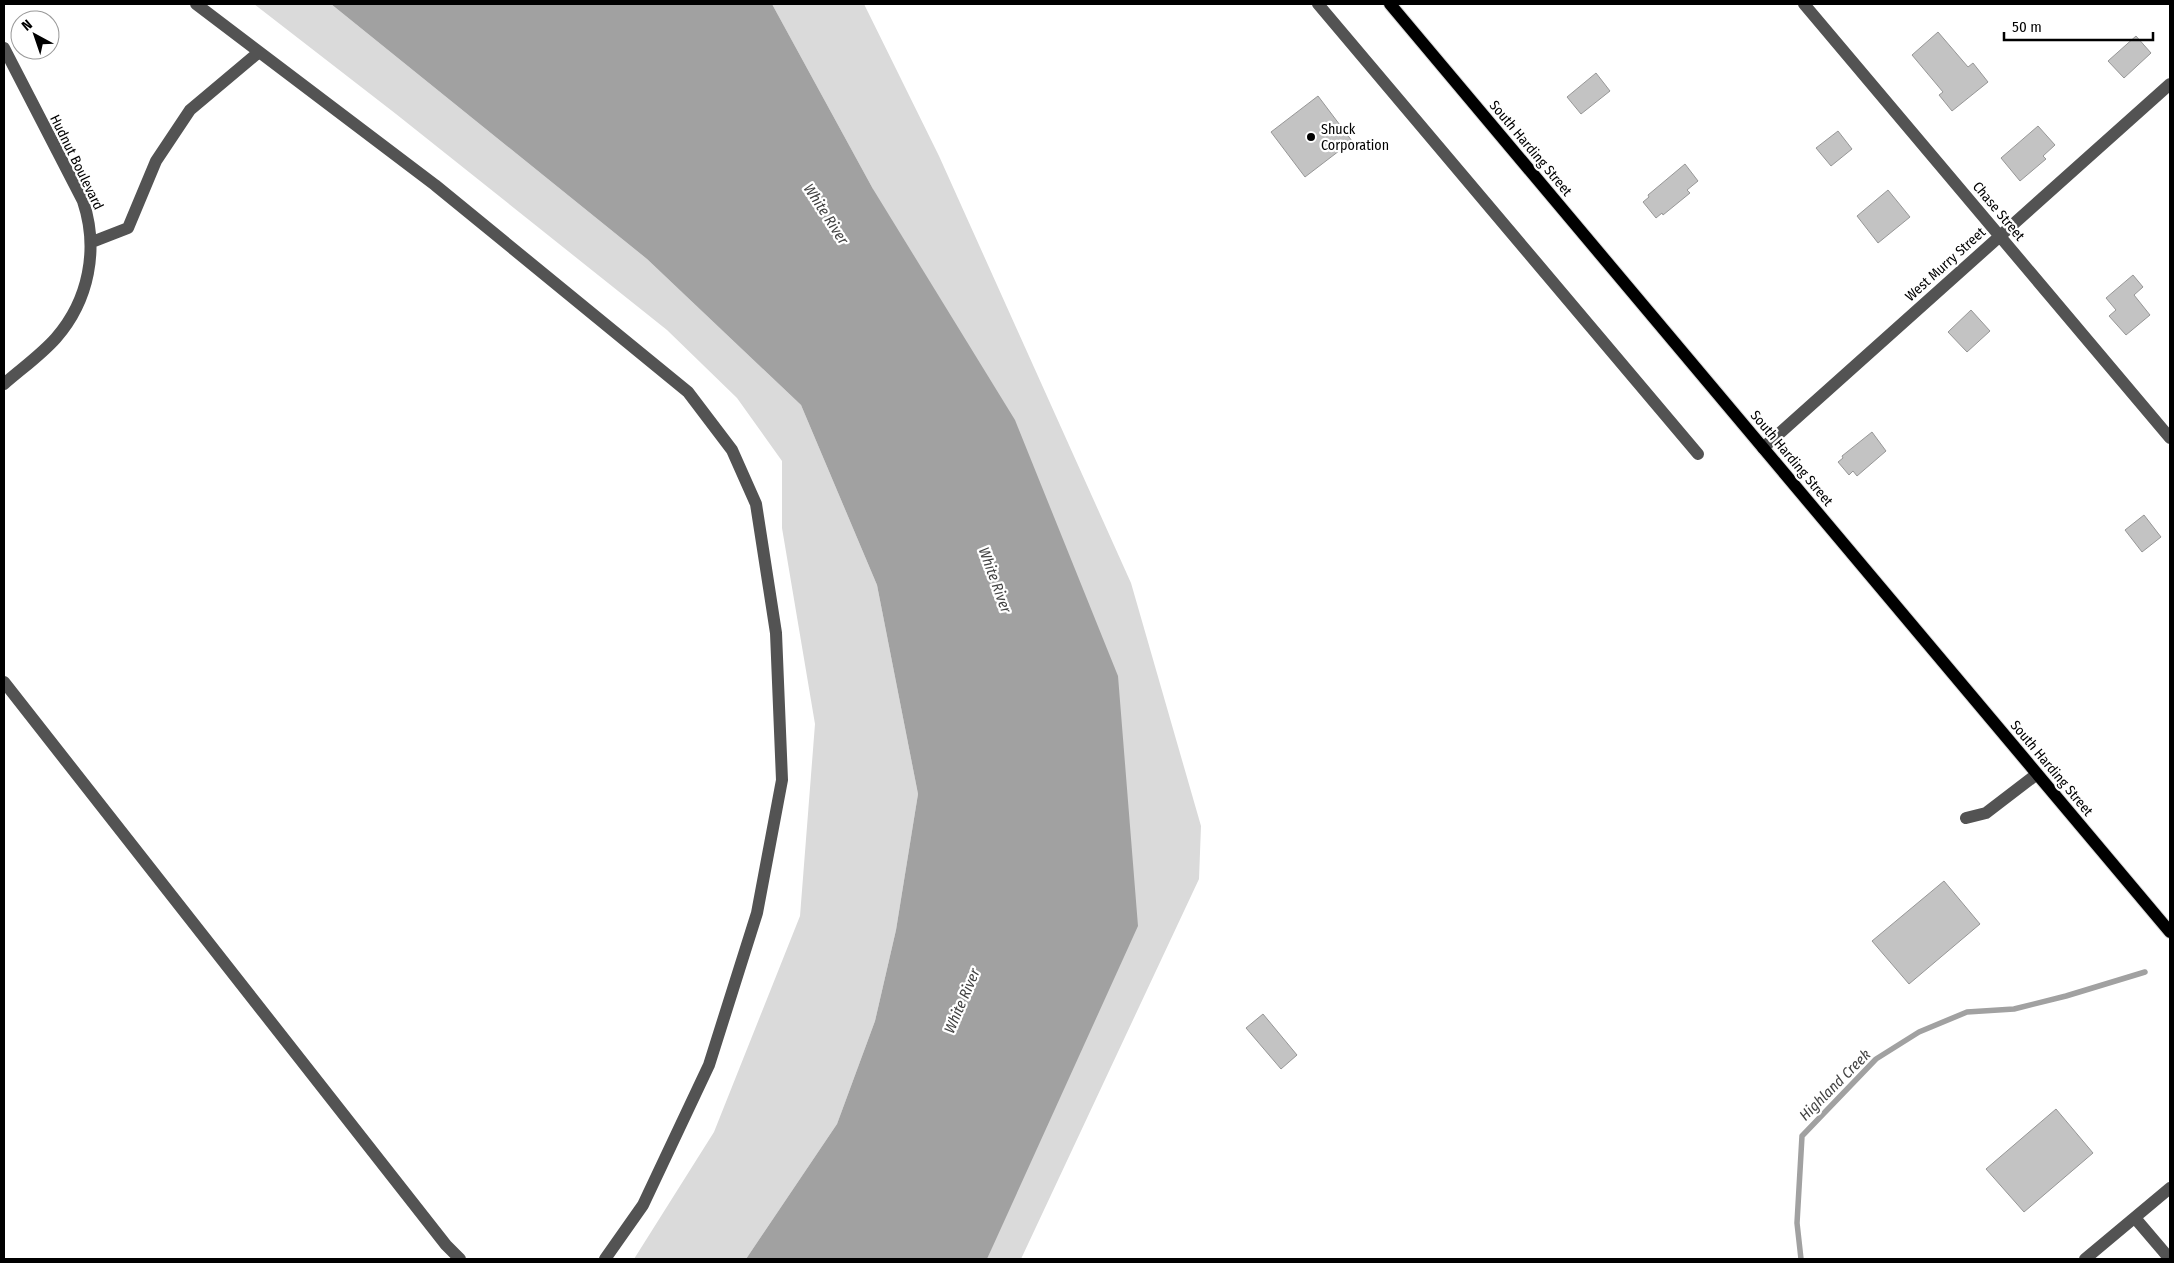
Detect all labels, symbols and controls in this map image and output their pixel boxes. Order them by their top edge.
north arrow [10,10,60,60]
scale bar [2004,10,2153,42]
text: N [18,16,36,35]
text: 50 m [2012,18,2042,36]
street label: South Harding Street [1486,97,1576,200]
street label: Hudnut Boulevard [46,112,107,213]
place label: Shuck Corporation [1321,121,1389,154]
marker: Shuck Corporation [1305,131,1317,143]
street label: Chase Street [1969,178,2028,245]
water label: White River [800,180,853,248]
street label: West Murry Street [1902,224,1989,305]
street label: South Harding Street [1747,407,1837,510]
water label: White River [975,545,1015,616]
street label: South Harding Street [2007,717,2097,820]
water label: White River [940,965,984,1036]
water label: Highland Creek [1796,1045,1875,1124]

